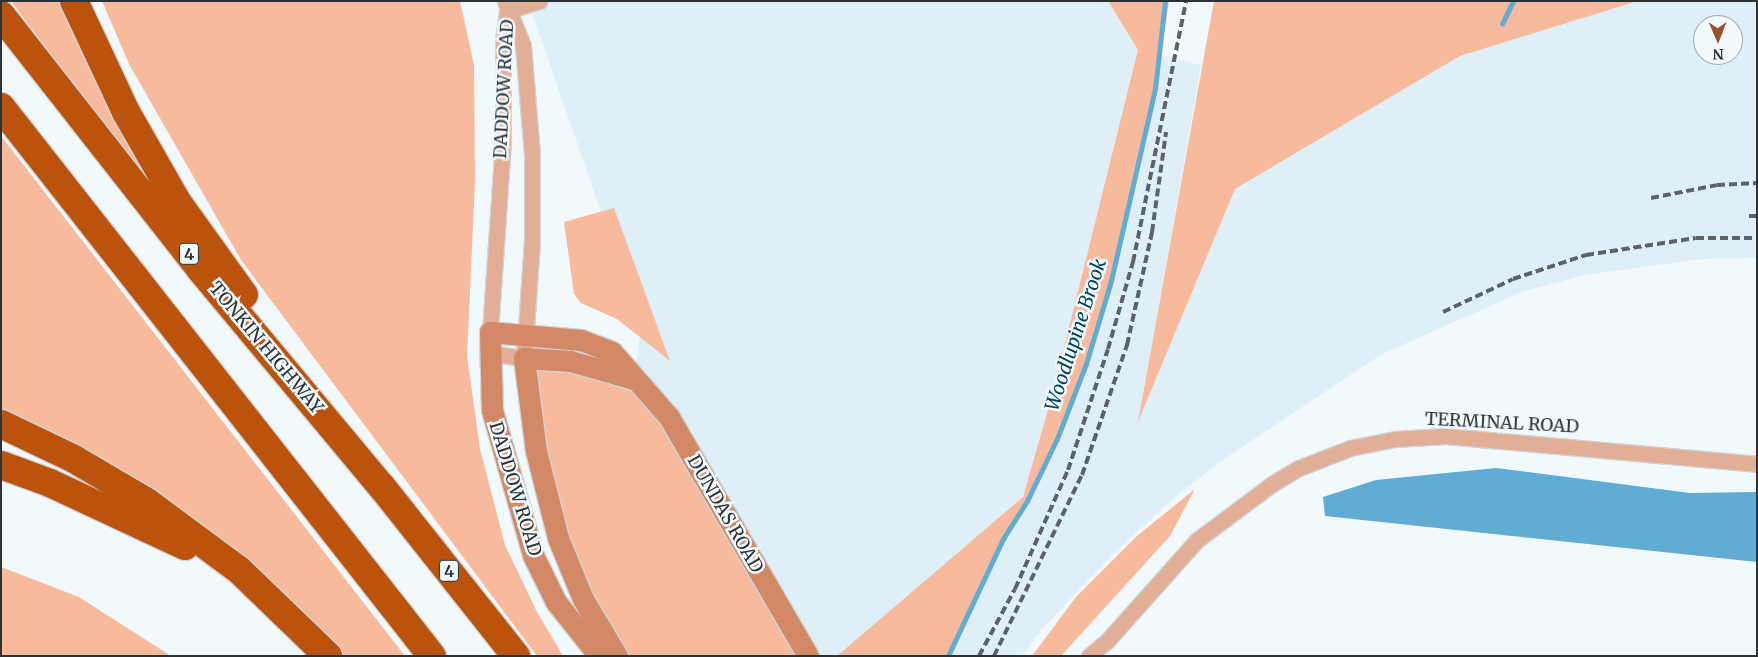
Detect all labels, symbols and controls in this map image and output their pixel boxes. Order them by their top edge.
north arrow [1693,15,1743,65]
street label: DADDOW ROAD [490,19,518,159]
text: N [1713,45,1724,63]
road number: 4 [178,240,200,268]
water label: Woodlupine Brook [1041,256,1111,414]
street label: TONKIN HIGHWAY [205,278,327,418]
street label: TERMINAL ROAD [1424,408,1580,438]
street label: DADDOW ROAD [484,419,546,559]
street label: DUNDAS ROAD [683,451,767,577]
road number: 4 [438,558,460,584]

